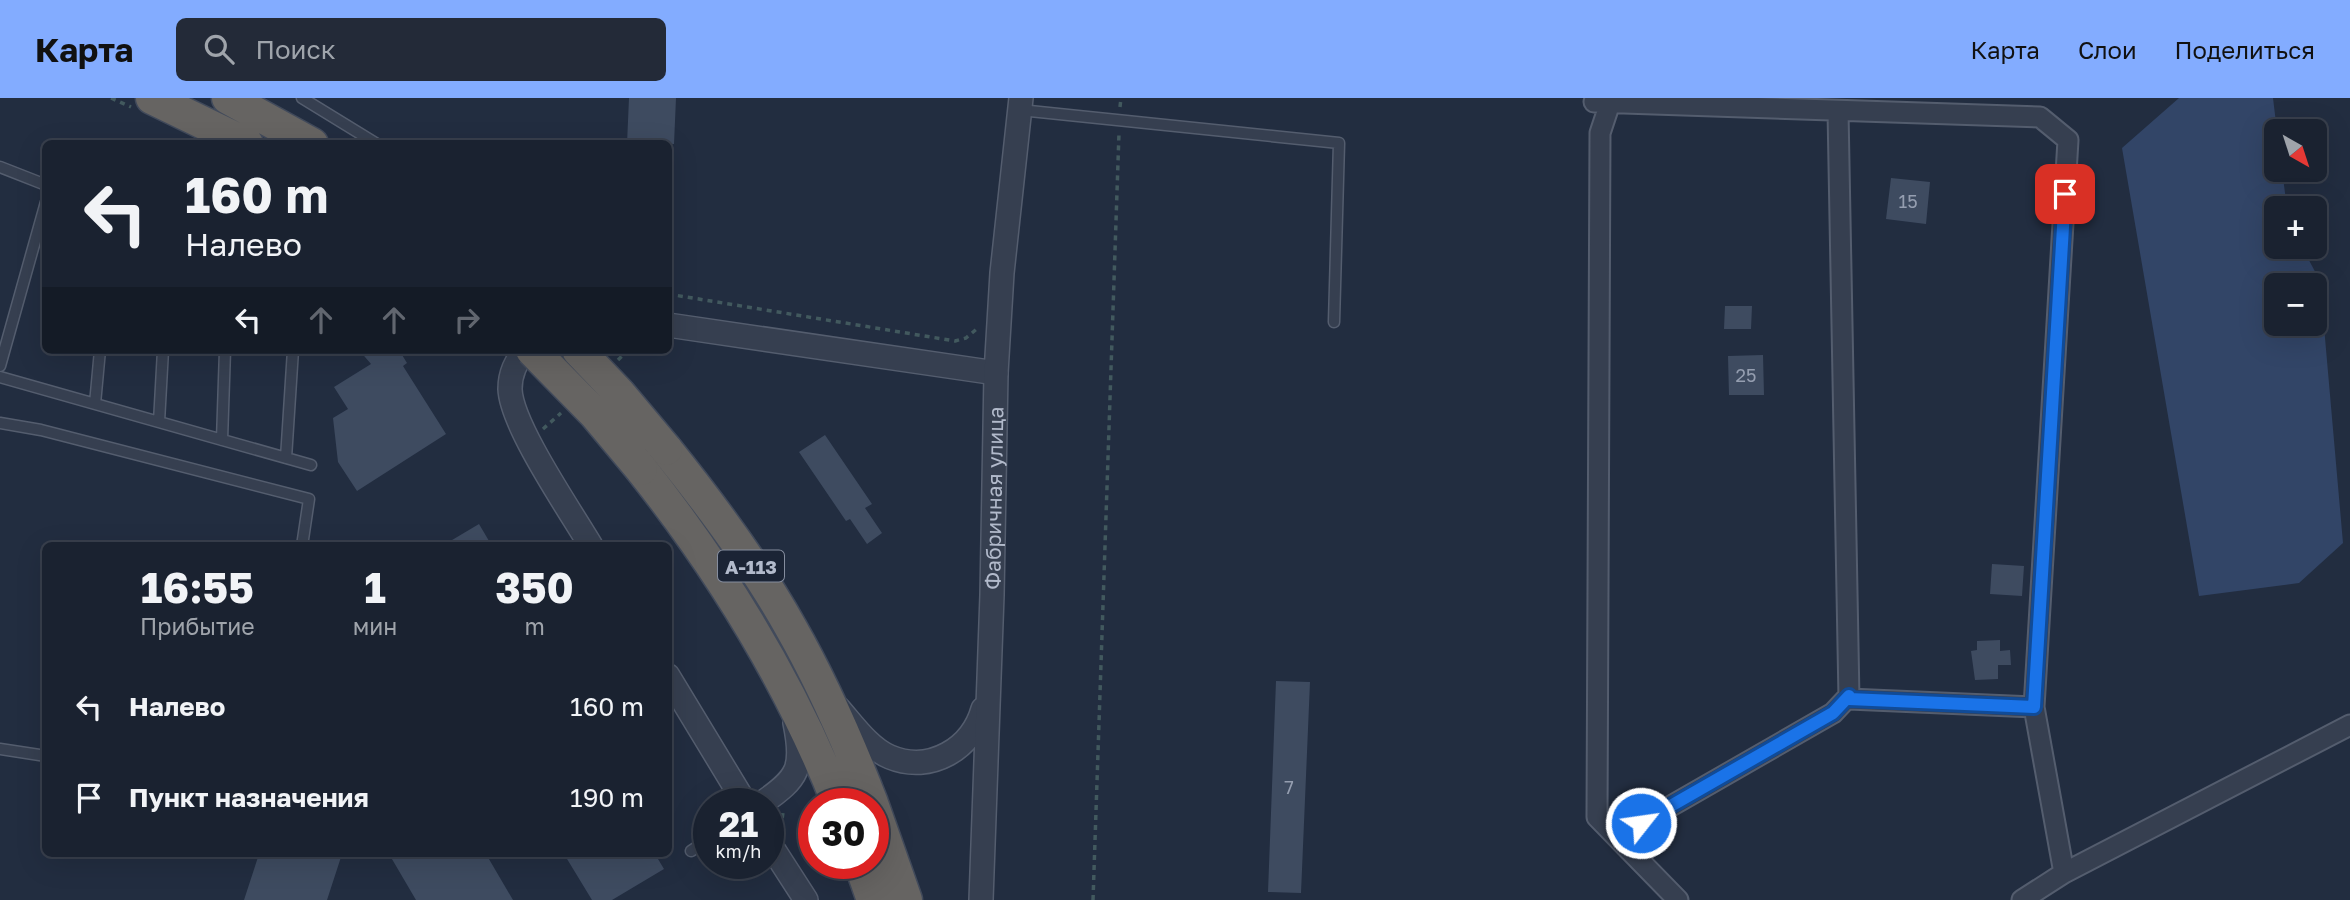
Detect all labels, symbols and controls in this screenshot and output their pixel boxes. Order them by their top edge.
search box [176,18,666,81]
text: Карта [35,30,134,69]
icon: search [200,30,238,68]
text: Поиск [256,34,336,65]
text: Карта [1970,35,2040,64]
text: Слои [2078,35,2137,64]
text: Поделиться [2175,35,2315,64]
north arrow [2264,119,2328,182]
map controls [2264,119,2327,336]
pin [2035,164,2095,224]
text: 160 m [185,165,328,224]
icon: left [70,168,161,259]
icon: arrive [2046,175,2084,213]
house number: 15 [1898,190,1918,212]
button: + [2264,196,2327,259]
text: Налево [185,225,302,263]
button: − [2264,273,2327,336]
icon: left [229,301,267,339]
icon: ahead [302,301,340,339]
icon: ahead [375,301,413,339]
icon: right [448,301,486,339]
house number: 25 [1736,364,1756,386]
street label: Фабричная улица [979,406,1008,590]
road number: А-113 [718,551,784,582]
text: 16:55 [141,562,254,612]
text: 1 [364,562,386,612]
text: 350 [495,562,574,612]
text: Прибытие [140,612,255,640]
text: мин [353,612,397,640]
text: m [524,612,545,640]
icon: left [70,688,108,726]
text: Налево [129,691,225,722]
text: 160 m [570,691,644,722]
house number: 7 [1284,776,1294,798]
icon: arrive [70,779,108,817]
text: Пункт назначения [129,782,369,813]
text: 190 m [570,782,644,813]
position arrow [1604,786,1678,860]
speed limit sign: 30 [798,788,889,879]
text: 21 [719,803,758,845]
text: km/h [716,840,761,862]

